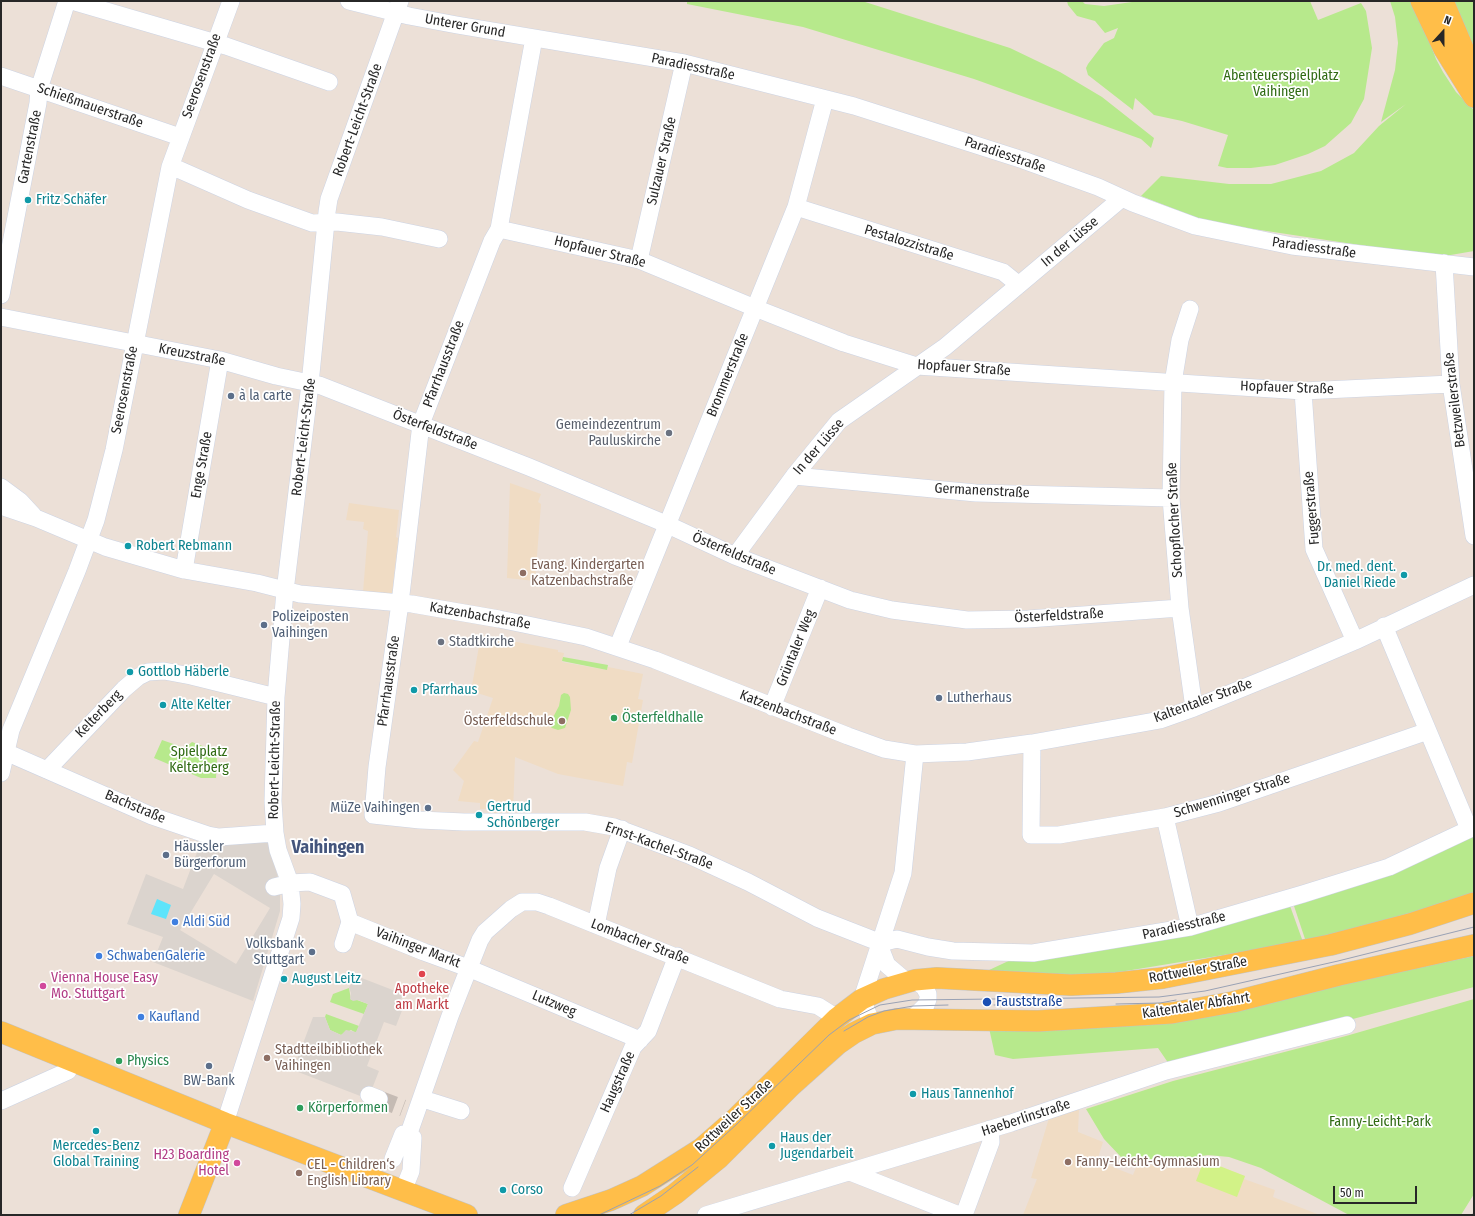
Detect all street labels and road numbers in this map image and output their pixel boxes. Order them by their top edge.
street label: Unterer Grund [423,11,507,41]
street label: Seerosenstraße [179,31,225,121]
street label: Paradiesstraße [650,50,736,84]
street label: Robert-Leicht-Straße [330,61,386,179]
street label: Schießmauerstraße [35,80,145,132]
street label: Gartenstraße [15,109,45,185]
street label: Sulzauer Straße [644,115,680,207]
street label: Paradiesstraße [962,133,1048,177]
street label: In der Lüsse [1038,213,1102,271]
street label: Pestalozzistraße [862,221,956,265]
street label: Hopfauer Straße [552,233,648,271]
street label: Paradiesstraße [1271,234,1357,262]
street label: Pfarrhausstraße [420,318,468,410]
street label: Brommerstraße [704,331,752,419]
street label: Kreuzstraße [157,340,227,370]
street label: Seerosenstraße [108,345,142,435]
street label: Betzweilerstraße [1441,351,1469,449]
street label: Hopfauer Straße [917,356,1011,380]
street label: Robert-Leicht-Straße [288,377,320,497]
street label: Hopfauer Straße [1240,378,1334,398]
street label: Österfeldstraße [390,406,480,454]
street label: In der Lüsse [790,415,848,479]
street label: Enge Straße [188,430,216,500]
street label: Schopflocher Straße [1164,462,1186,578]
street label: Fuggerstraße [1300,471,1324,545]
street label: Germanenstraße [934,480,1030,502]
street label: Österfeldstraße [690,529,778,579]
street label: Katzenbachstraße [428,599,532,633]
street label: Österfeldstraße [1014,605,1104,627]
street label: Grüntaler Weg [773,607,819,689]
street label: Pfarrhausstraße [374,634,404,728]
street label: Kaltentaler Straße [1151,675,1255,727]
street label: Kelterberg [72,687,126,741]
street label: Katzenbachstraße [737,687,839,739]
street label: Robert-Leicht-Straße [266,700,284,820]
street label: Schwenninger Straße [1172,770,1292,822]
street label: Bachstraße [102,787,168,827]
street label: Ernst-Kachel-Straße [603,819,715,873]
street label: Paradiesstraße [1141,908,1227,944]
street label: Lombacher Straße [588,916,692,968]
street label: Vaihinger Markt [373,924,463,972]
street label: Rottweiler Straße [1148,953,1248,987]
street label: Lutzweg [530,987,578,1021]
street label: Kaltentaler Abfahrt [1141,989,1251,1023]
street label: Haugstraße [597,1049,639,1115]
street label: Rottweiler Straße [692,1076,776,1156]
street label: Haeberlinstraße [979,1096,1073,1140]

